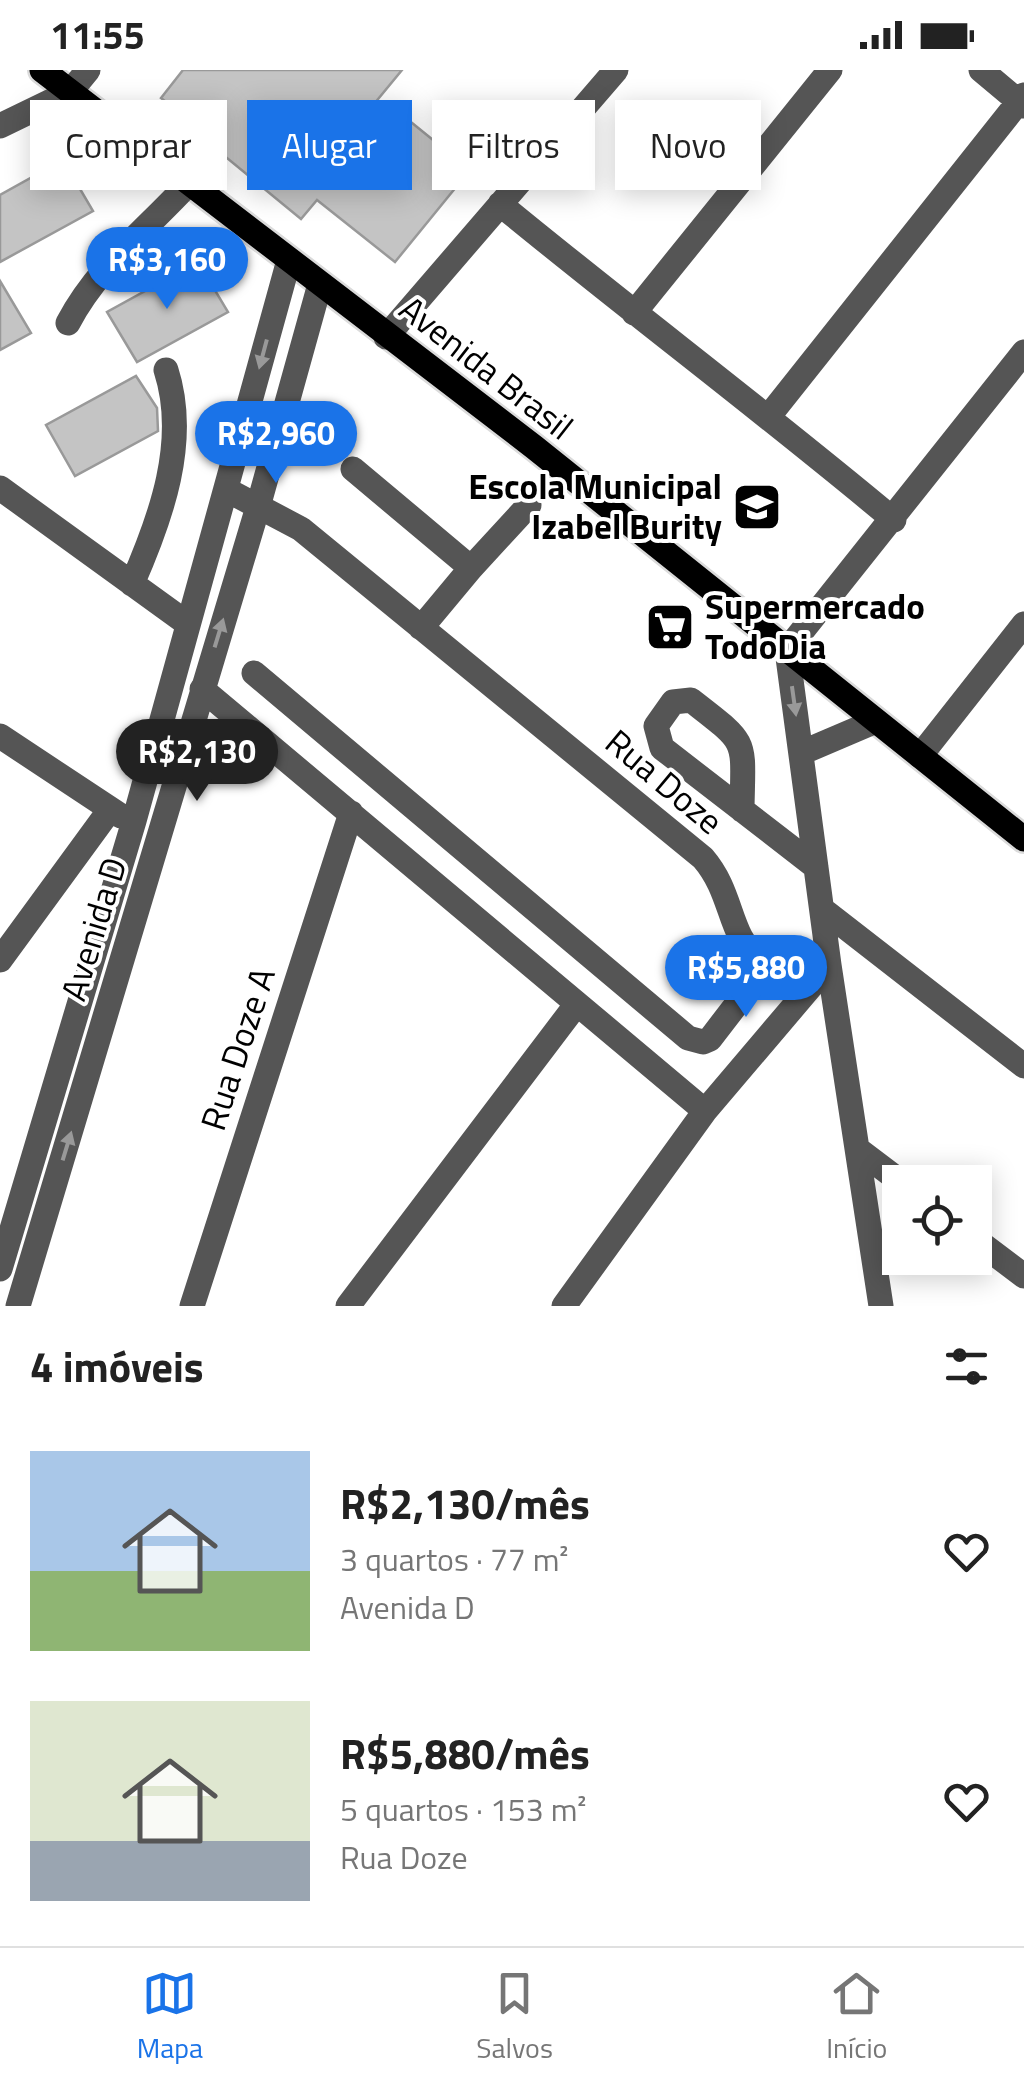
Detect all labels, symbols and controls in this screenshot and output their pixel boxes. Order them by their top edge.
text: 11:55 [50,6,145,64]
chip: Comprar [30,100,227,190]
chip: Alugar [247,100,412,190]
chip: Filtros [432,100,595,190]
chip: Novo [615,100,761,190]
pin: R$3,160 [75,227,259,312]
text: R$3,160 [108,235,226,283]
street label: Avenida Brasil [388,282,585,452]
one-way arrow [255,339,271,370]
pin: R$2,960 [184,401,368,486]
text: R$2,960 [217,409,335,457]
place label: Escola Municipal Izabel Burity [468,459,722,553]
school or university icon: Escola Municipal Izabel Burity [731,481,783,533]
place label: Supermercado TodoDia [705,579,925,673]
supermarket icon: Supermercado TodoDia [644,601,696,653]
one-way arrow [212,617,227,648]
one-way arrow [786,686,802,718]
street label: Rua Doze [594,716,736,847]
pin: R$2,130 [105,719,289,804]
text: R$2,130 [138,727,256,775]
street label: Avenida D [46,850,140,1007]
pin: R$5,880 [654,935,838,1020]
text: R$5,880 [687,943,805,991]
street label: Rua Doze A [185,960,289,1137]
one-way arrow [60,1130,75,1160]
map controls [882,1165,992,1275]
button: locate [882,1165,992,1275]
text: 4 imóveis [30,1334,204,1398]
icon: filters [939,1339,994,1394]
text: R$2,130/mês [340,1471,590,1535]
icon: home [110,1491,230,1611]
icon: heart [939,1524,994,1579]
text: 3 quartos · 77 m² [340,1535,569,1583]
text: Avenida D [340,1583,475,1631]
text: R$5,880/mês [340,1721,590,1785]
icon: home [110,1741,230,1861]
icon: heart [939,1774,994,1829]
text: 5 quartos · 153 m² [340,1785,586,1833]
text: Rua Doze [340,1833,468,1881]
tab: Mapa [137,1966,203,2069]
tab: Salvos [476,1966,553,2069]
tab: Início [826,1966,887,2069]

